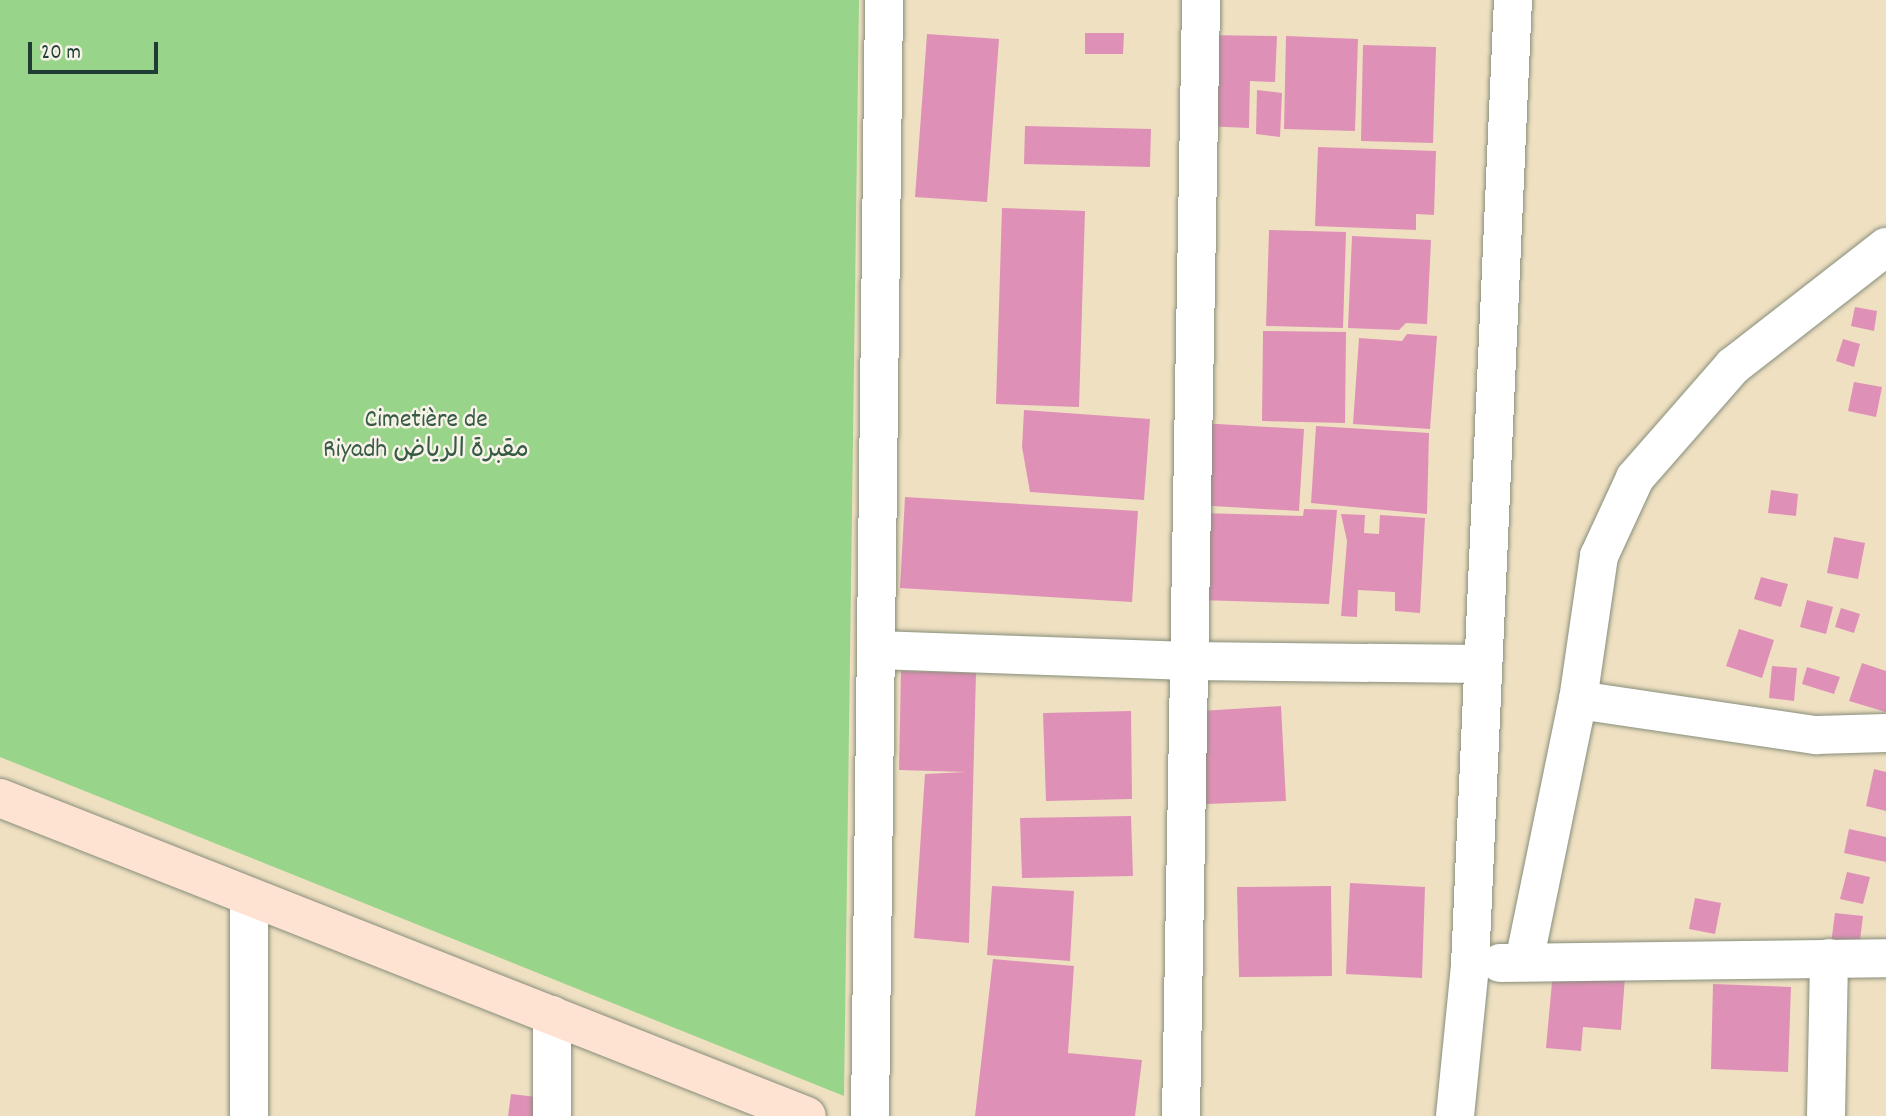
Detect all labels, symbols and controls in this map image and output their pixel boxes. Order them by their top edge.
scale bar [32,28,161,72]
text: 20 m [41,39,81,69]
park label: Cimetière de Riyadh مقبرة الرياض [323,405,529,466]

